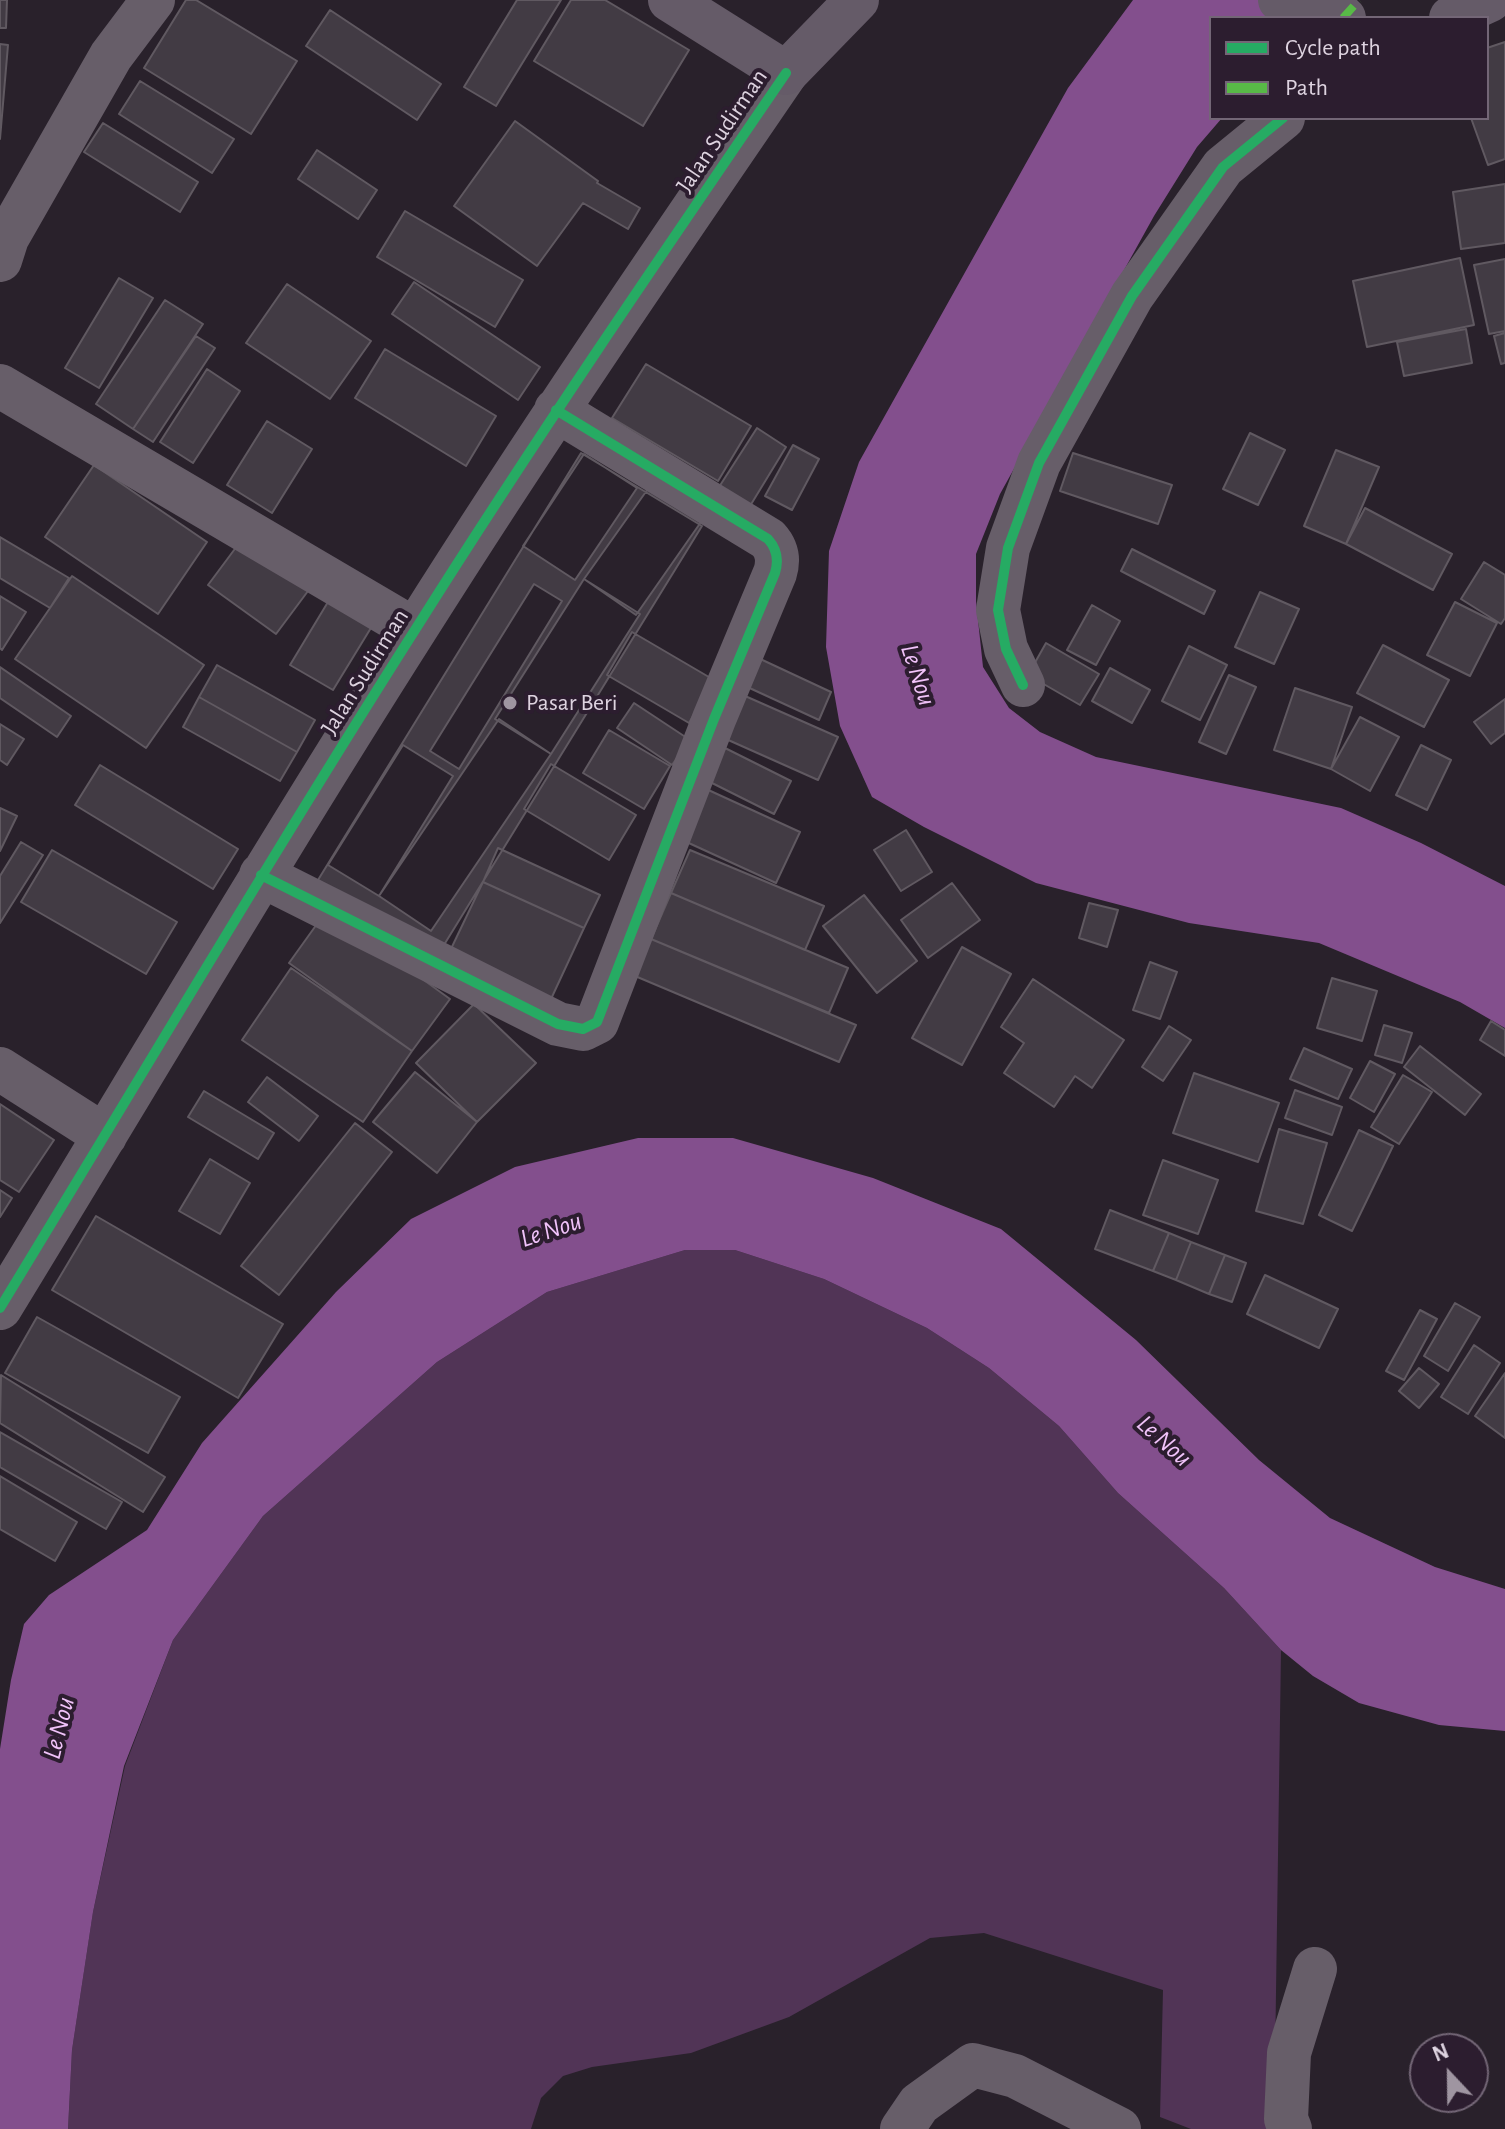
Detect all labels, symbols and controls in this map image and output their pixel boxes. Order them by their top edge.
legend [1209,16,1489,120]
text: Cycle path [1285,36,1381,60]
street label: Jalan Sudirman [670,64,774,198]
text: Path [1285,76,1328,100]
street label: Jalan Sudirman [315,604,415,740]
water label: Le Nou [893,640,943,710]
place label: Pasar Beri [526,689,618,717]
marker: Pasar Beri [501,694,519,712]
water label: Le Nou [516,1205,586,1255]
water label: Le Nou [1130,1408,1198,1474]
water label: Le Nou [36,1694,82,1762]
north arrow [1409,2033,1489,2113]
text: N [1430,2040,1452,2066]

